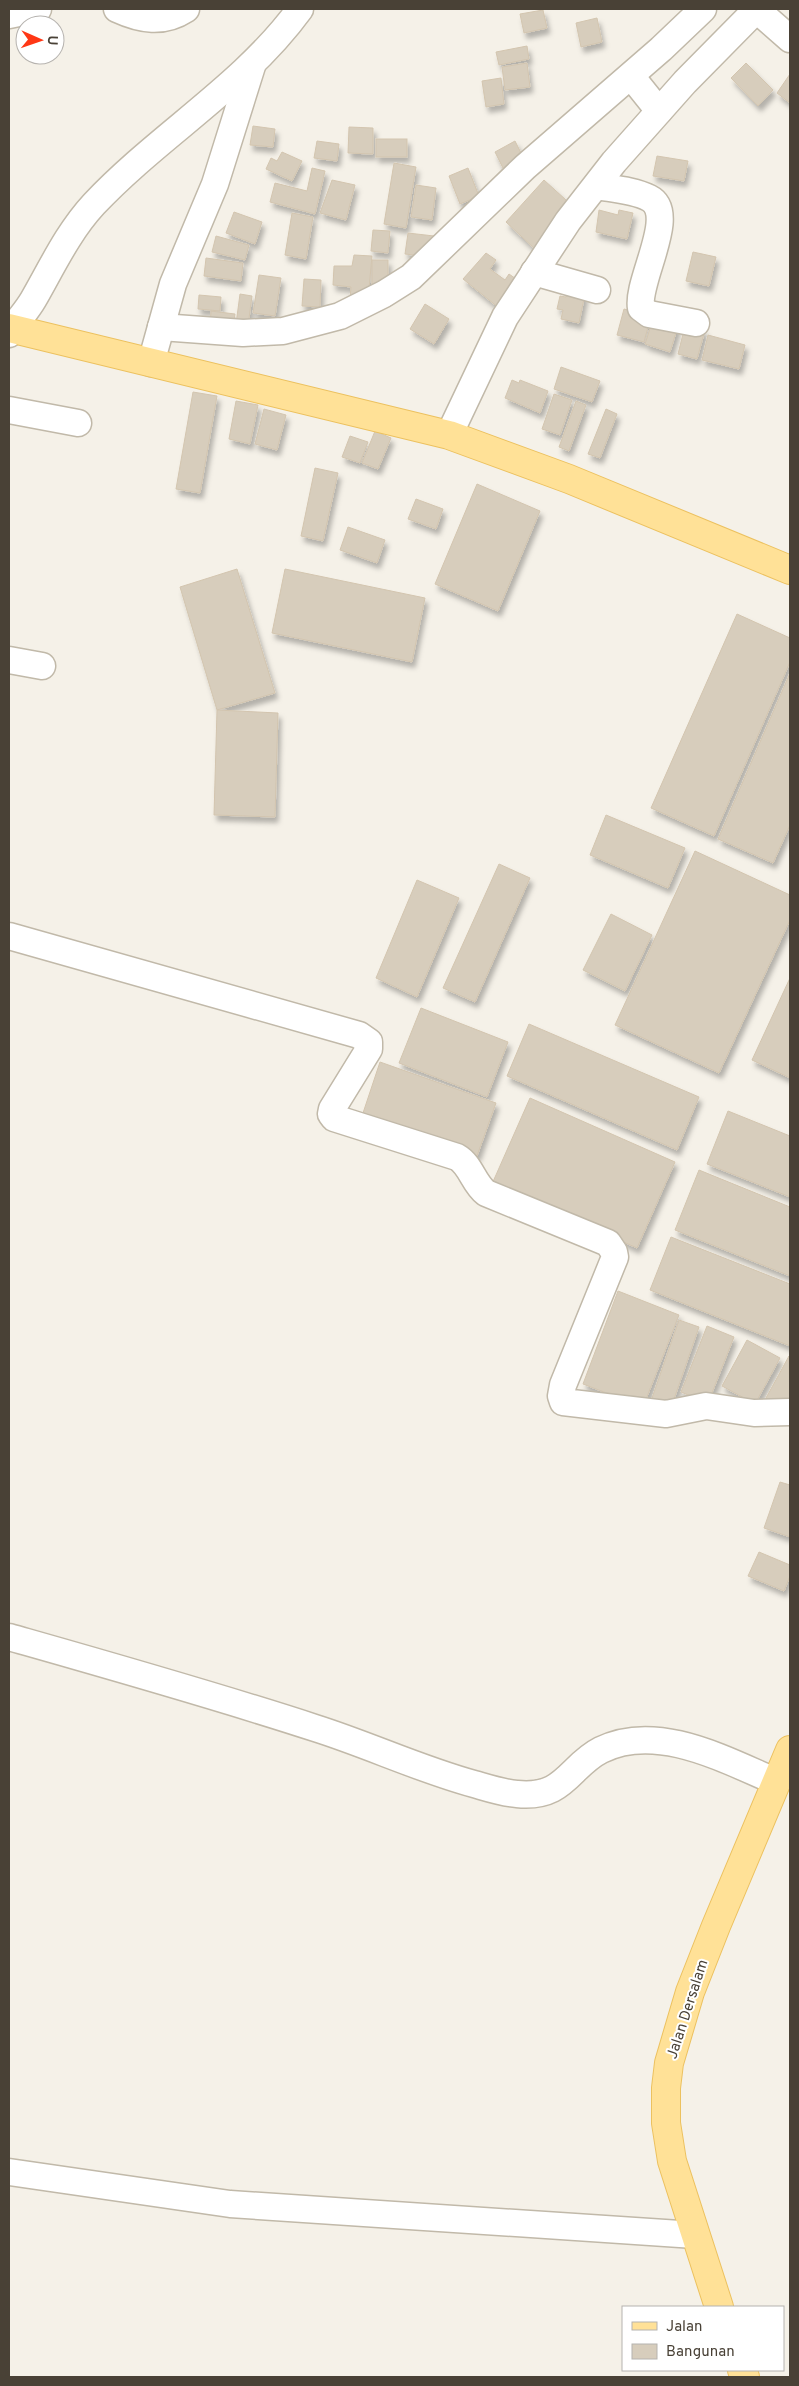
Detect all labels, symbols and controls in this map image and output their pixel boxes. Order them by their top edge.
north arrow [15,15,65,65]
text: U [43,35,60,46]
street label: Jalan Dersalam [663,1957,713,2062]
legend [622,2306,784,2371]
text: Jalan [666,2318,703,2337]
text: Bangunan [666,2343,735,2362]

